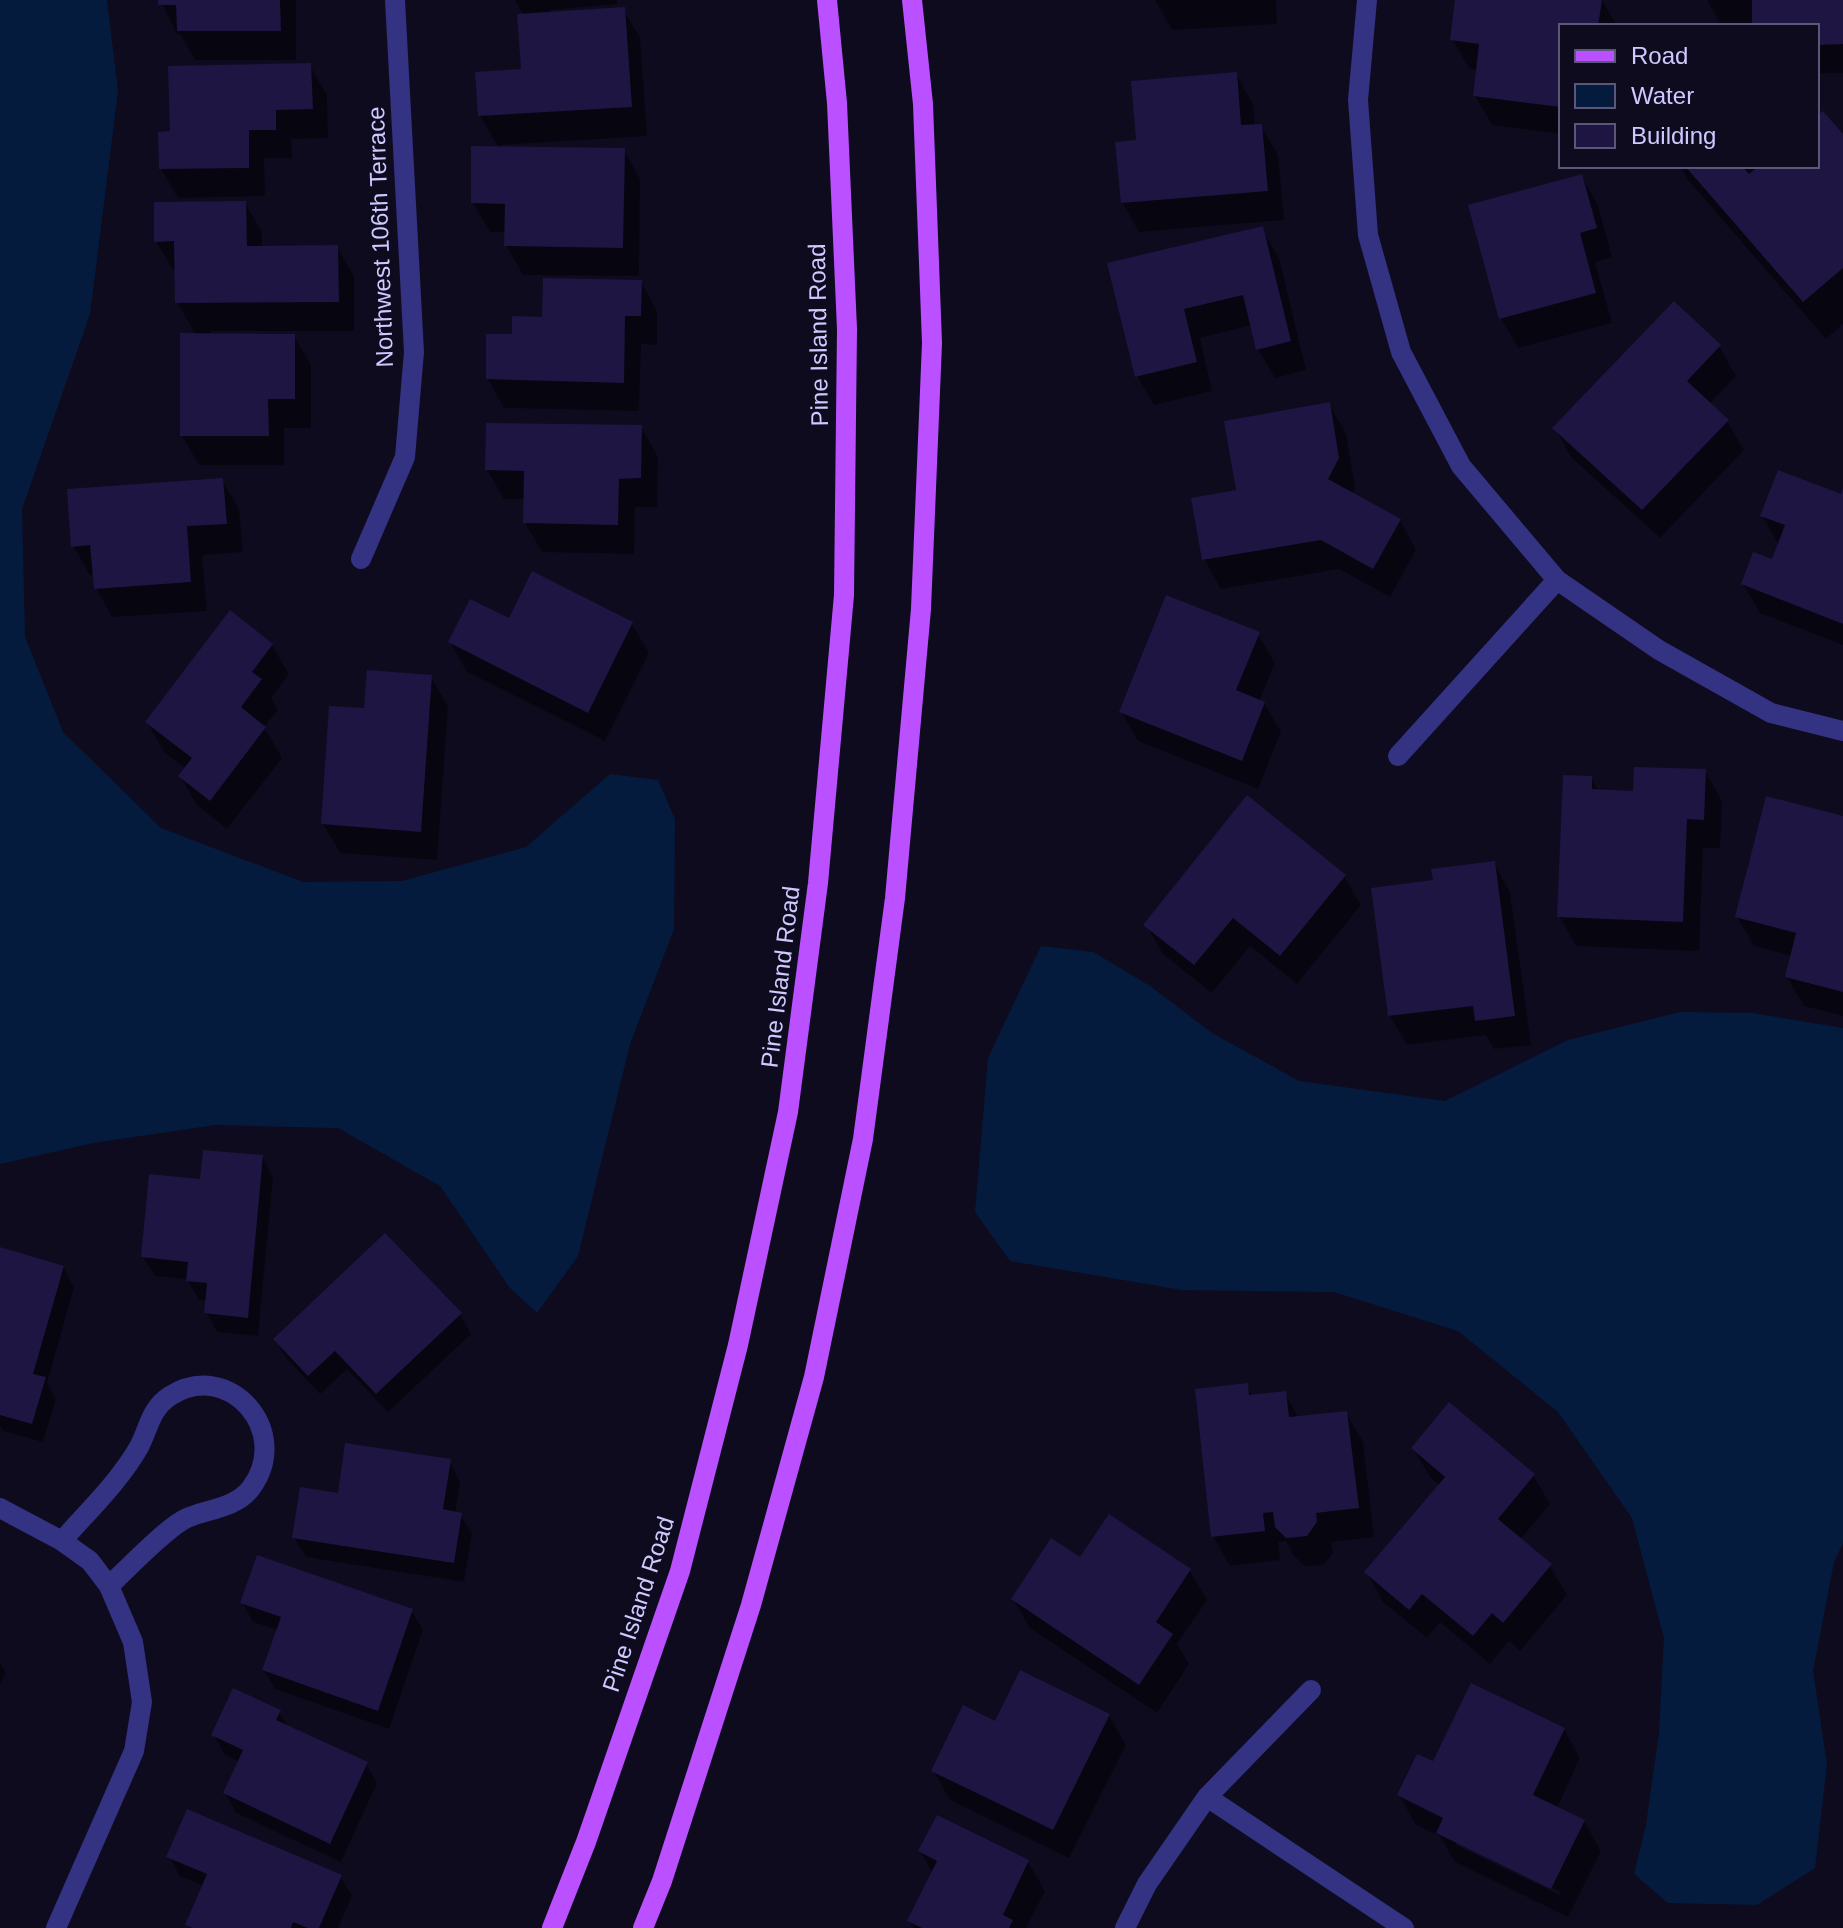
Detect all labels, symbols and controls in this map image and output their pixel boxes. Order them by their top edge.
legend [1559,24,1819,168]
text: Road [1631,42,1688,69]
text: Water [1631,82,1694,109]
street label: Northwest 106th Terrace [362,106,398,368]
text: Building [1631,122,1716,149]
street label: Pine Island Road [803,243,833,427]
street label: Pine Island Road [755,885,805,1069]
street label: Pine Island Road [597,1513,679,1695]

